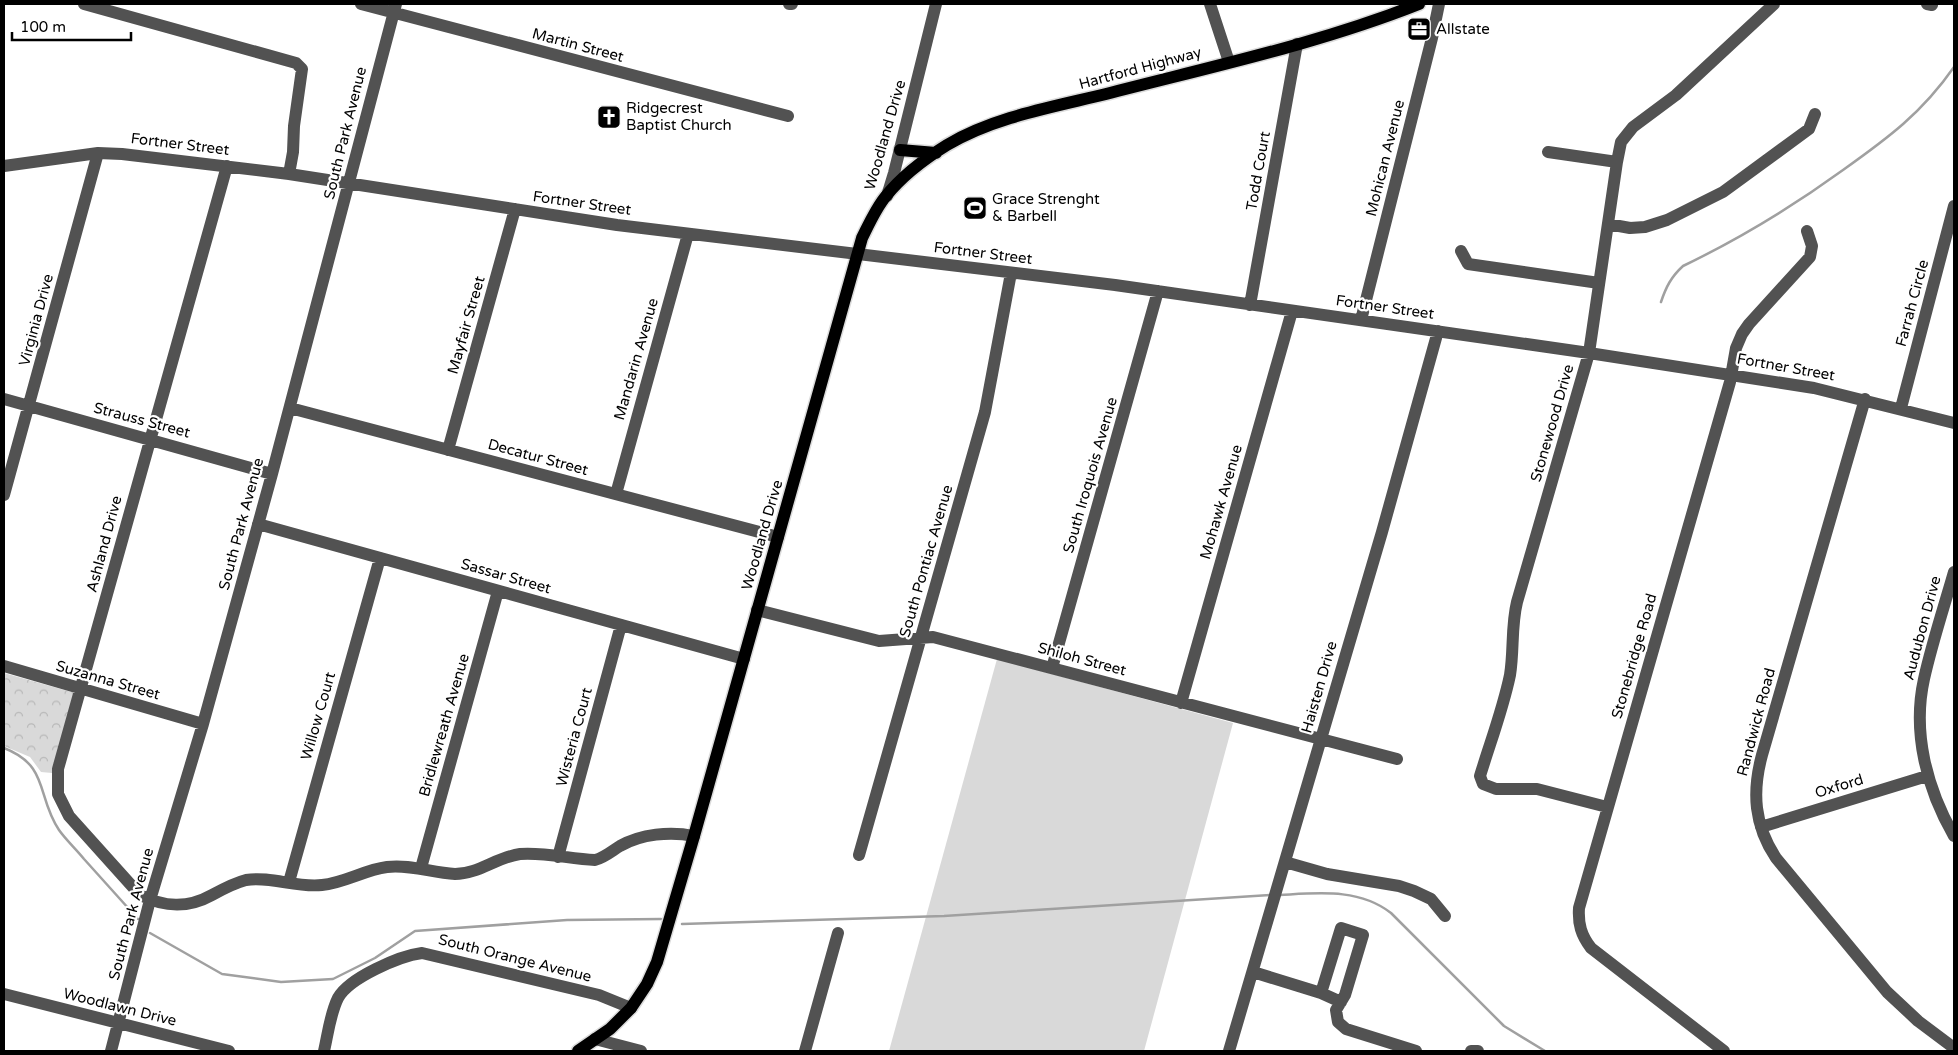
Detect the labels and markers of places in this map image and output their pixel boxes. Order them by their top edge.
office icon: Allstate [1406,16,1432,42]
place label: Allstate [1436,20,1490,38]
place label: Ridgecrest Baptist Church [626,99,732,134]
church icon: Ridgecrest Baptist Church [596,104,622,130]
place label: Grace Strenght & Barbell [992,190,1100,225]
sports icon: Grace Strenght & Barbell [962,195,988,221]

